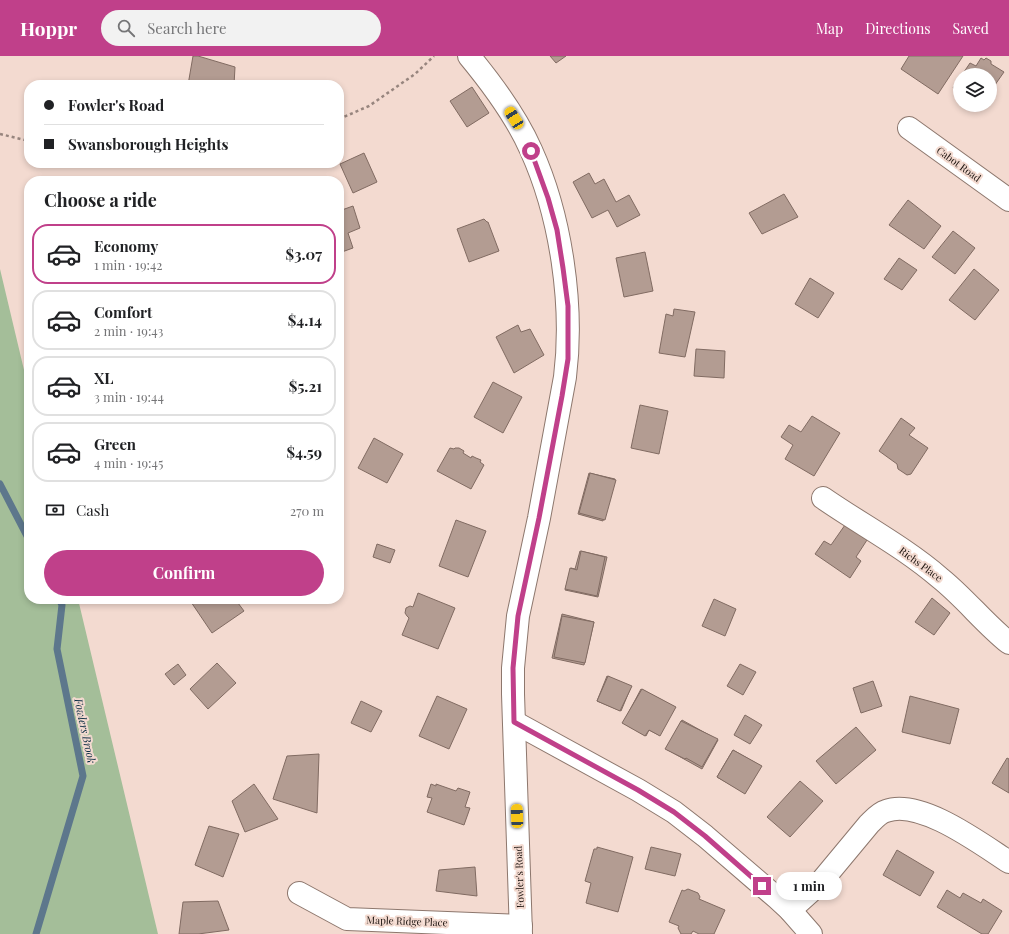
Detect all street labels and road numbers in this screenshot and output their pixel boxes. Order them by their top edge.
street label: Cabot Road [934,143,984,185]
street label: Richs Place [896,543,946,585]
street label: Fowler's Road [511,845,527,908]
street label: Maple Ridge Place [366,913,448,929]

